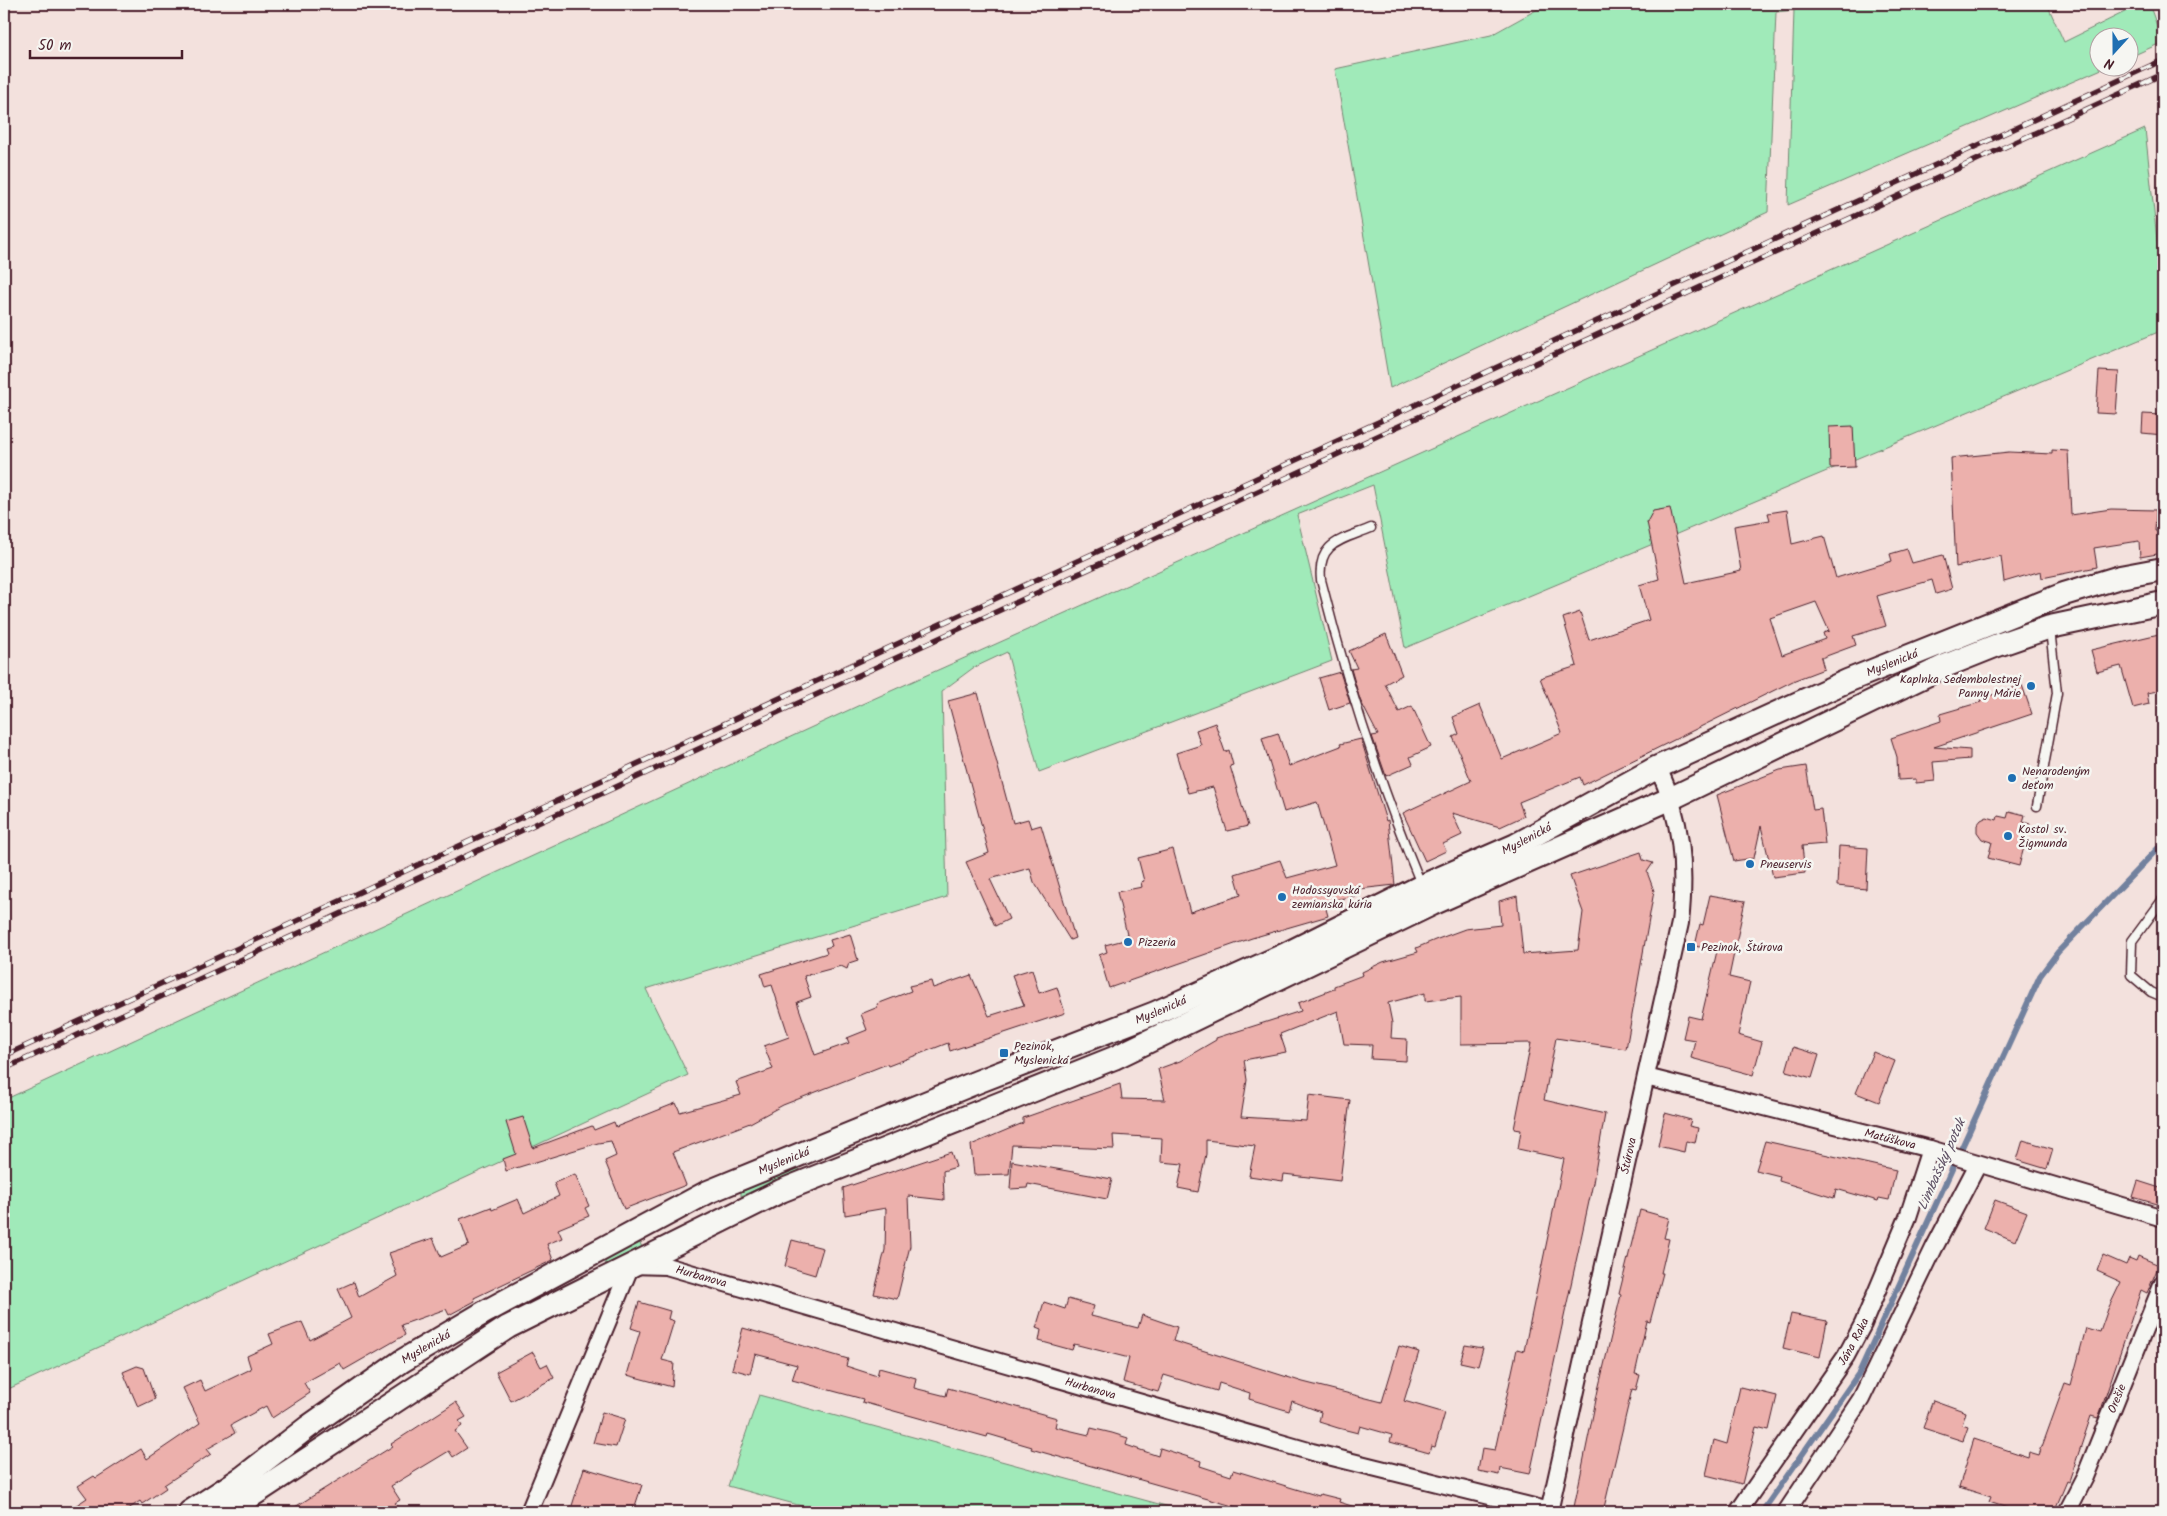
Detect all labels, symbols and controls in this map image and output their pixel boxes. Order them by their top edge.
scale bar [30,28,182,60]
north arrow [2090,28,2140,78]
text: 50 m [38,34,72,58]
text: N [2101,51,2118,75]
street label: Myslenická [1863,644,1922,682]
place label: Kaplnka Sedembolestnej Panny Márie [1900,670,2022,703]
marker: Kaplnka Sedembolestnej Panny Márie [2025,680,2037,692]
place label: Nenarodeným deťom [2022,762,2090,795]
marker: Nenarodeným deťom [2006,772,2018,784]
street label: Myslenická [1499,817,1557,860]
place label: Kostol sv. Žigmunda [2018,820,2068,853]
marker: Kostol sv. Žigmunda [2002,830,2014,842]
place label: Pneuservis [1760,855,1812,874]
marker: Pneuservis [1744,858,1756,870]
place label: Hodossyovská zemianska kúria [1292,881,1372,914]
marker: Hodossyovská zemianska kúria [1276,891,1288,903]
place label: Pizzeria [1138,933,1176,952]
marker: Pizzeria [1122,936,1134,948]
place label: Pezinok, Štúrova [1701,938,1783,957]
marker: Pezinok, Štúrova [1685,941,1697,953]
street label: Myslenická [1132,990,1191,1030]
place label: Pezinok, Myslenická [1014,1037,1070,1070]
marker: Pezinok, Myslenická [998,1047,1010,1059]
water label: Limbašský potok [1912,1113,1973,1214]
street label: Matúškova [1862,1124,1918,1155]
street label: Štúrova [1615,1135,1642,1176]
street label: Myslenická [755,1142,814,1181]
street label: Hurbanova [673,1260,729,1293]
street label: Jána Raka [1833,1315,1875,1370]
street label: Myslenická [398,1325,455,1369]
street label: Hurbanova [1063,1372,1118,1405]
street label: Orešie [2103,1381,2132,1416]

